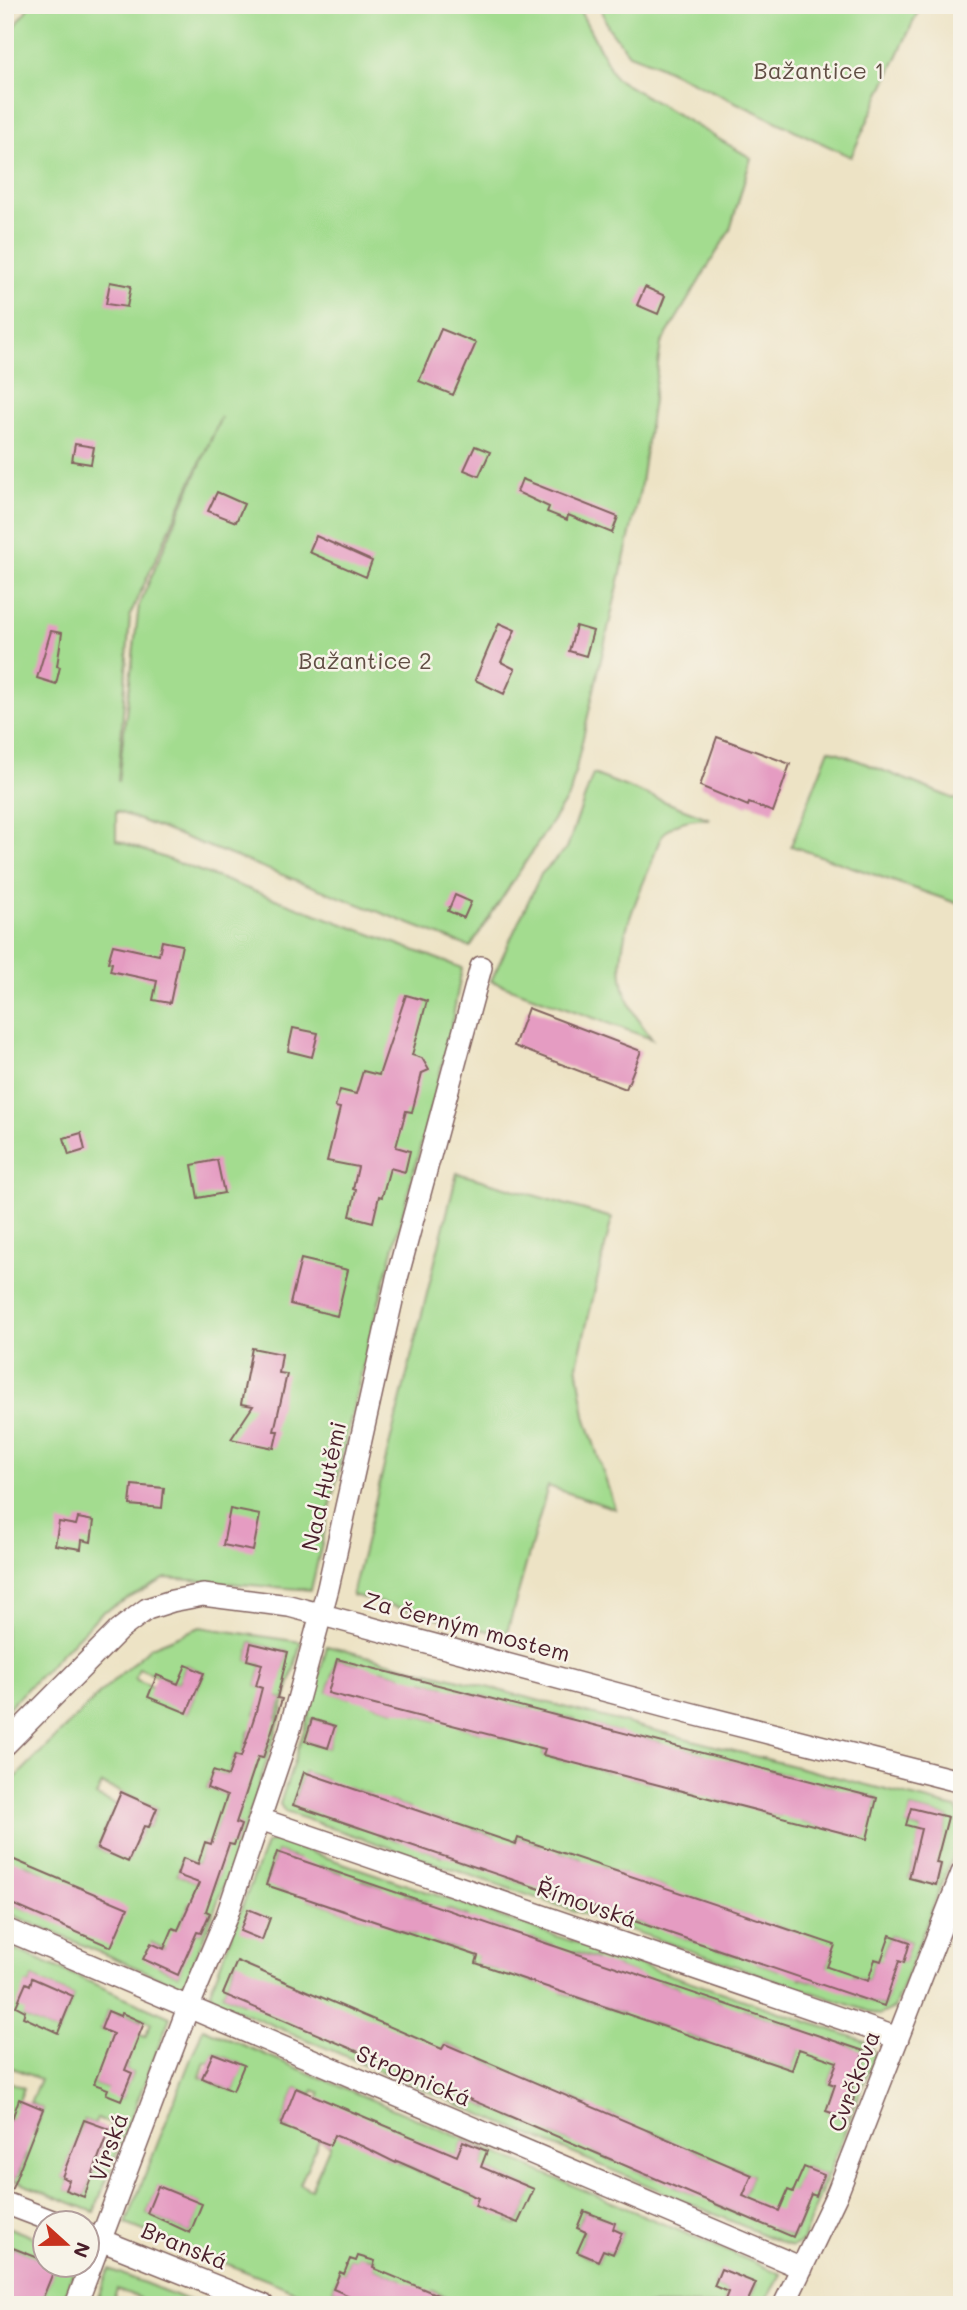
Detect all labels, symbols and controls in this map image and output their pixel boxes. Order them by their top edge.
park label: Bažantice 1 [753,55,885,85]
park label: Bažantice 2 [298,645,432,675]
street label: Nad Hutěmi [294,1418,352,1554]
street label: Za černým mostem [360,1584,574,1668]
street label: Římovská [533,1872,641,1934]
street label: Cvrčkova [820,2026,886,2136]
street label: Stropnická [352,2037,476,2113]
street label: Vírská [82,2108,134,2186]
north arrow [32,2208,102,2278]
street label: Branská [137,2214,233,2276]
text: N [68,2239,97,2261]

